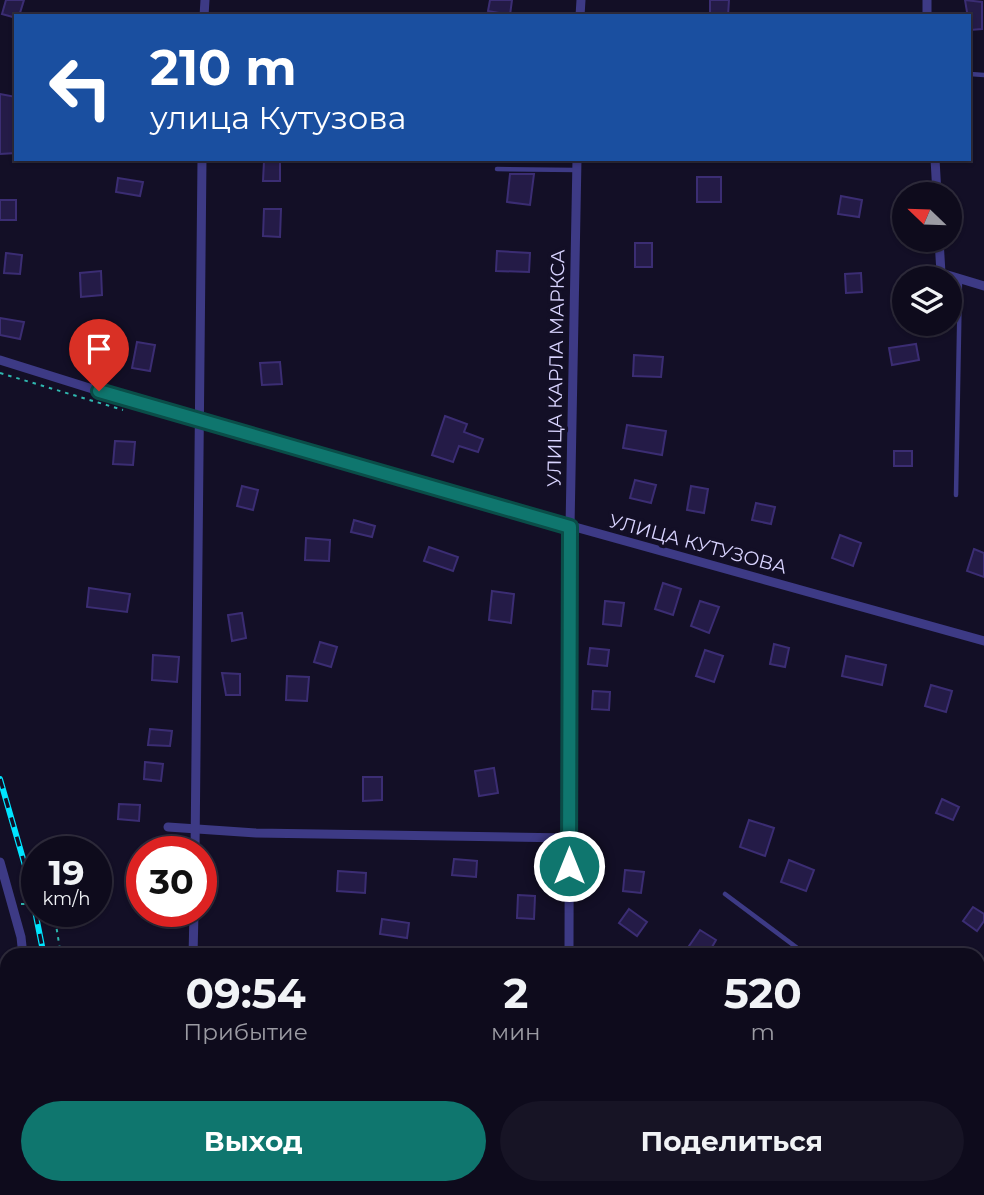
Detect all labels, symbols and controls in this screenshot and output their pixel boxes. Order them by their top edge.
text: 210 m [150,38,297,97]
icon: left [35,42,126,133]
text: улица Кутузова [150,98,406,137]
north arrow [892,182,962,252]
map controls [892,182,962,336]
street label: УЛИЦА КАРЛА МАРКСА [542,249,570,487]
button: layers [892,266,962,336]
pin [69,319,129,391]
icon: arrive [80,330,118,368]
street label: УЛИЦА КУТУЗОВА [606,509,790,579]
position arrow [532,829,606,903]
speed limit sign: 30 [126,836,217,927]
text: 19 [48,851,85,894]
text: km/h [42,888,91,910]
text: 09:54 [185,967,306,1019]
text: 2 [503,967,528,1019]
text: 520 [724,967,802,1019]
text: Прибытие [183,1018,308,1046]
text: мин [491,1018,541,1046]
text: m [751,1018,775,1046]
button: Выход [21,1101,486,1181]
button: Поделиться [500,1101,964,1181]

